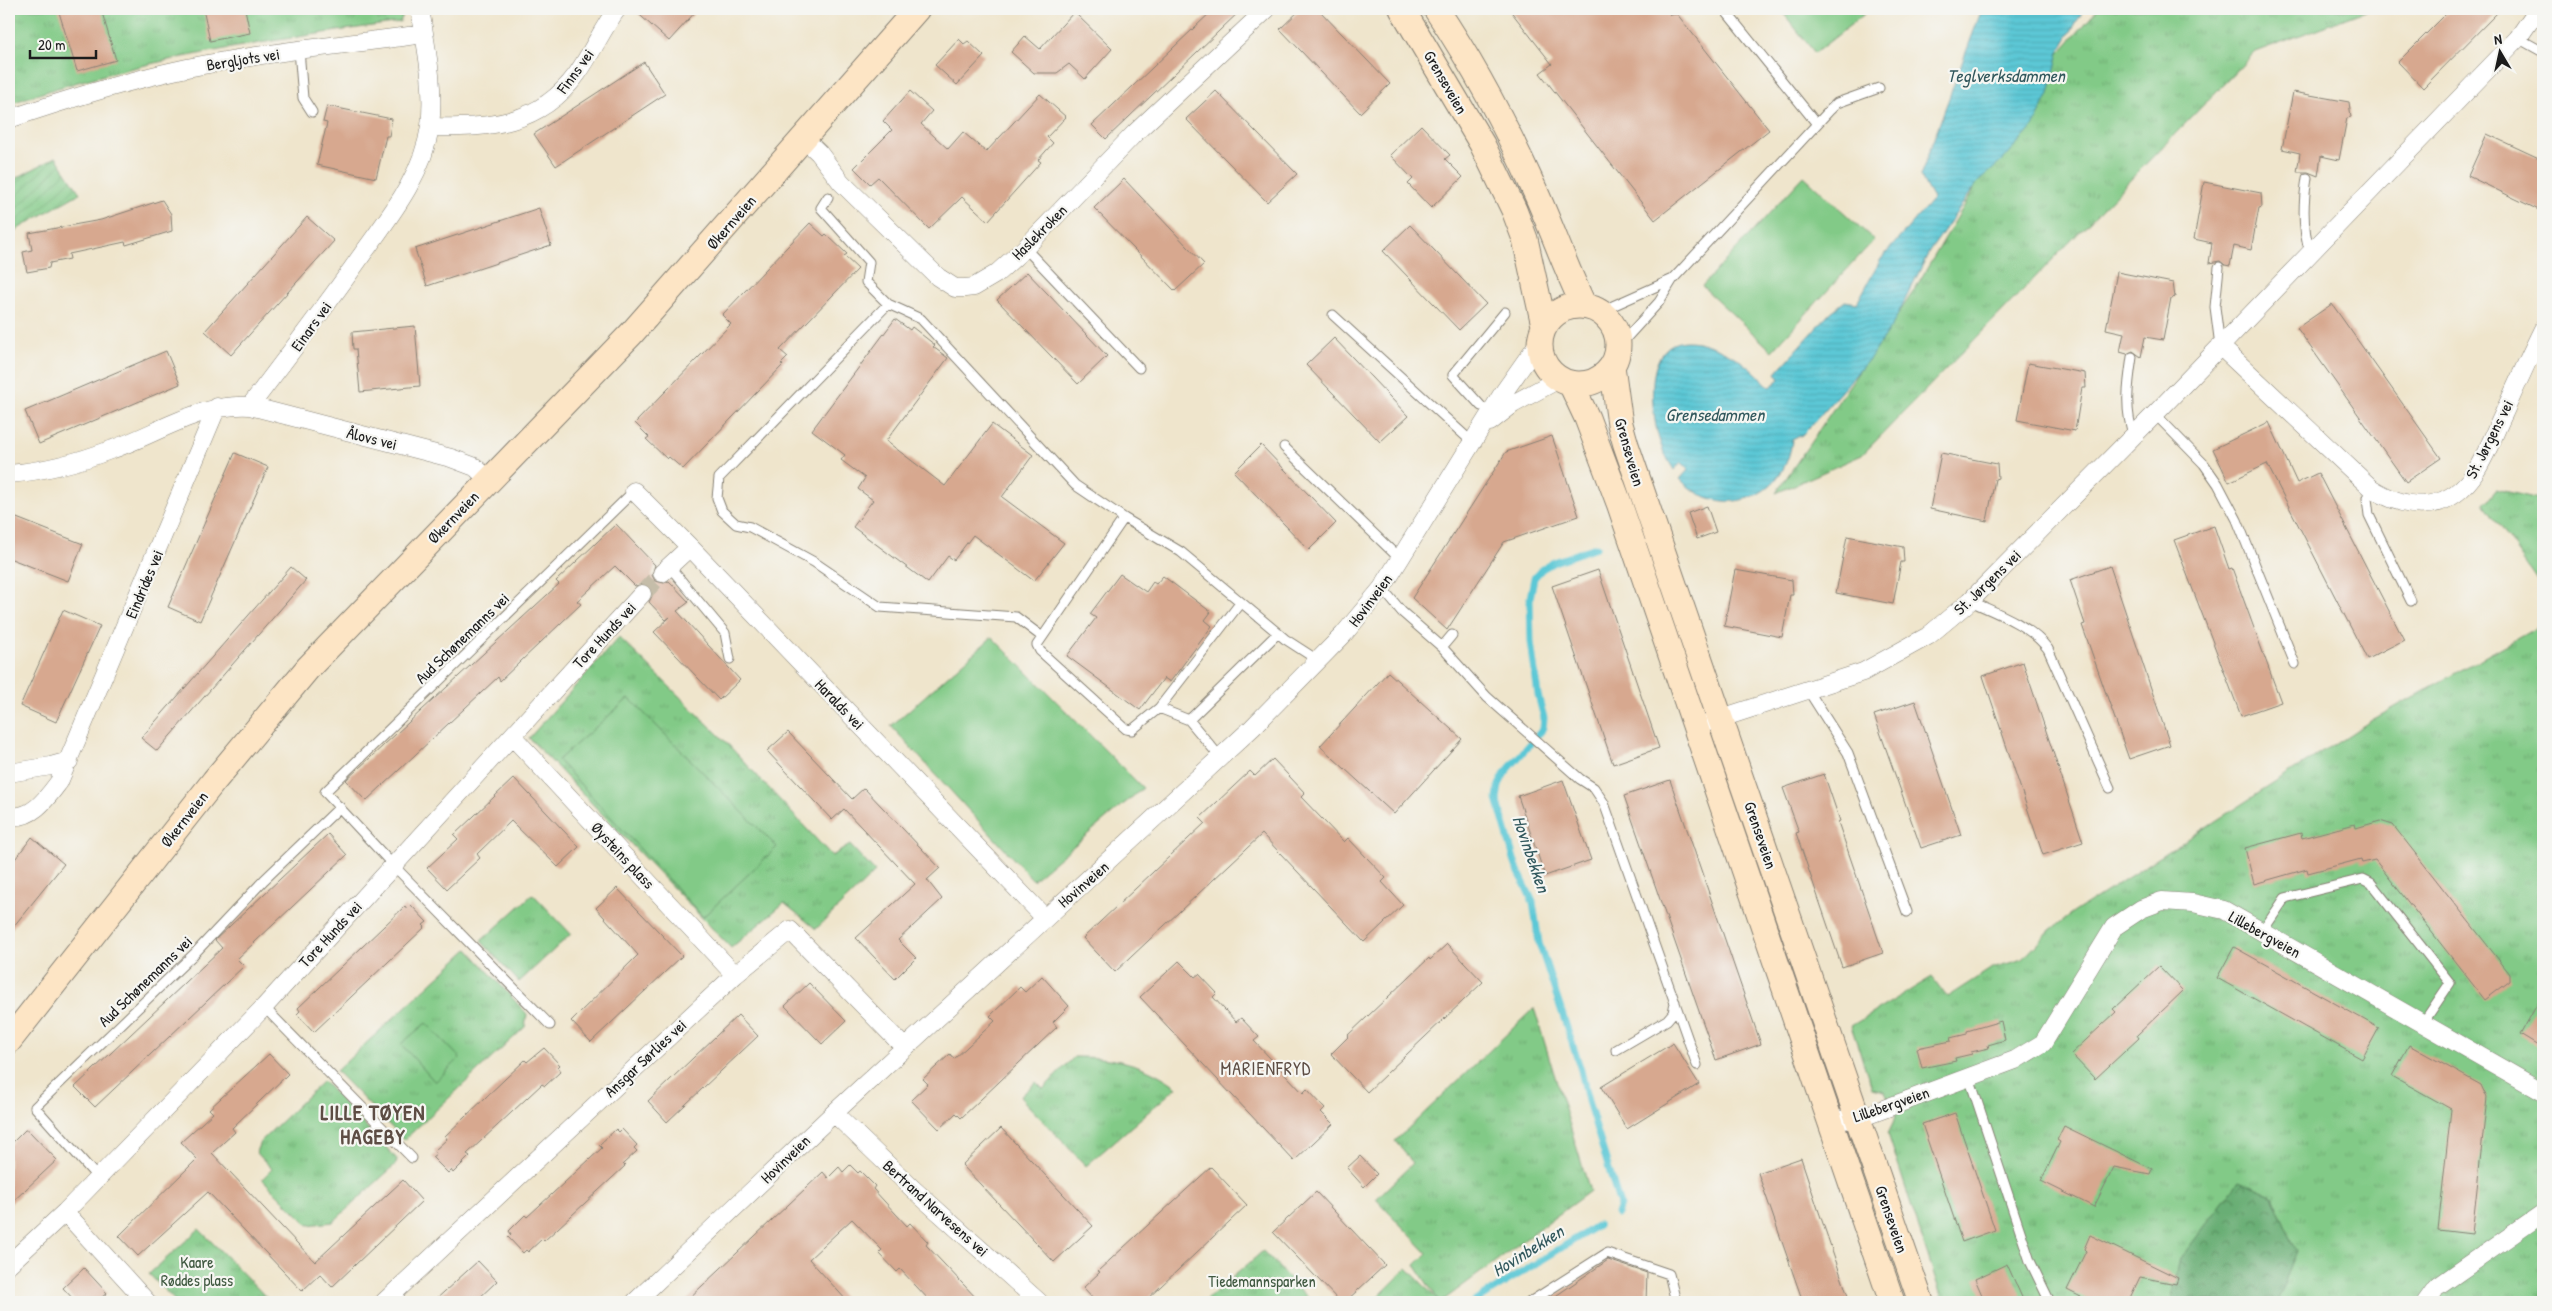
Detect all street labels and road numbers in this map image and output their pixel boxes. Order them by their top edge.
street label: Bergljots vei [205,42,281,76]
street label: Finns vei [551,44,599,99]
street label: Grenseveien [1419,46,1473,118]
street label: Økernveien [701,190,761,254]
street label: Haslekroken [1006,199,1072,265]
street label: Einars vei [285,297,337,355]
street label: St. Jørgens vei [2460,396,2518,482]
street label: Grenseveien [1610,415,1650,489]
street label: Ålovs vei [345,421,399,455]
street label: Økernveien [422,486,484,548]
street label: St. Jørgens vei [1949,544,2025,620]
street label: Eindrides vei [120,546,168,622]
street label: Hovinveien [1343,569,1397,631]
street label: Aud Schønemanns vei [410,588,514,688]
street label: Tore Hunds vei [567,597,641,673]
street label: Haralds vei [810,674,870,734]
street label: Økernveien [155,786,213,852]
street label: Grenseveien [1739,798,1783,872]
street label: Øysteins plass [586,817,660,893]
street label: Hovinveien [1053,856,1113,912]
street label: Tore Hunds vei [293,896,367,972]
street label: Lillebergveien [2225,905,2305,963]
street label: Aud Schønemanns vei [93,931,197,1031]
street label: Ansgar Sørlies vei [599,1014,691,1102]
street label: Lillebergveien [1850,1081,1932,1127]
street label: Hovinveien [755,1130,815,1188]
street label: Bertrand Narvesens vei [878,1155,994,1261]
street label: Grenseveien [1870,1182,1914,1256]

